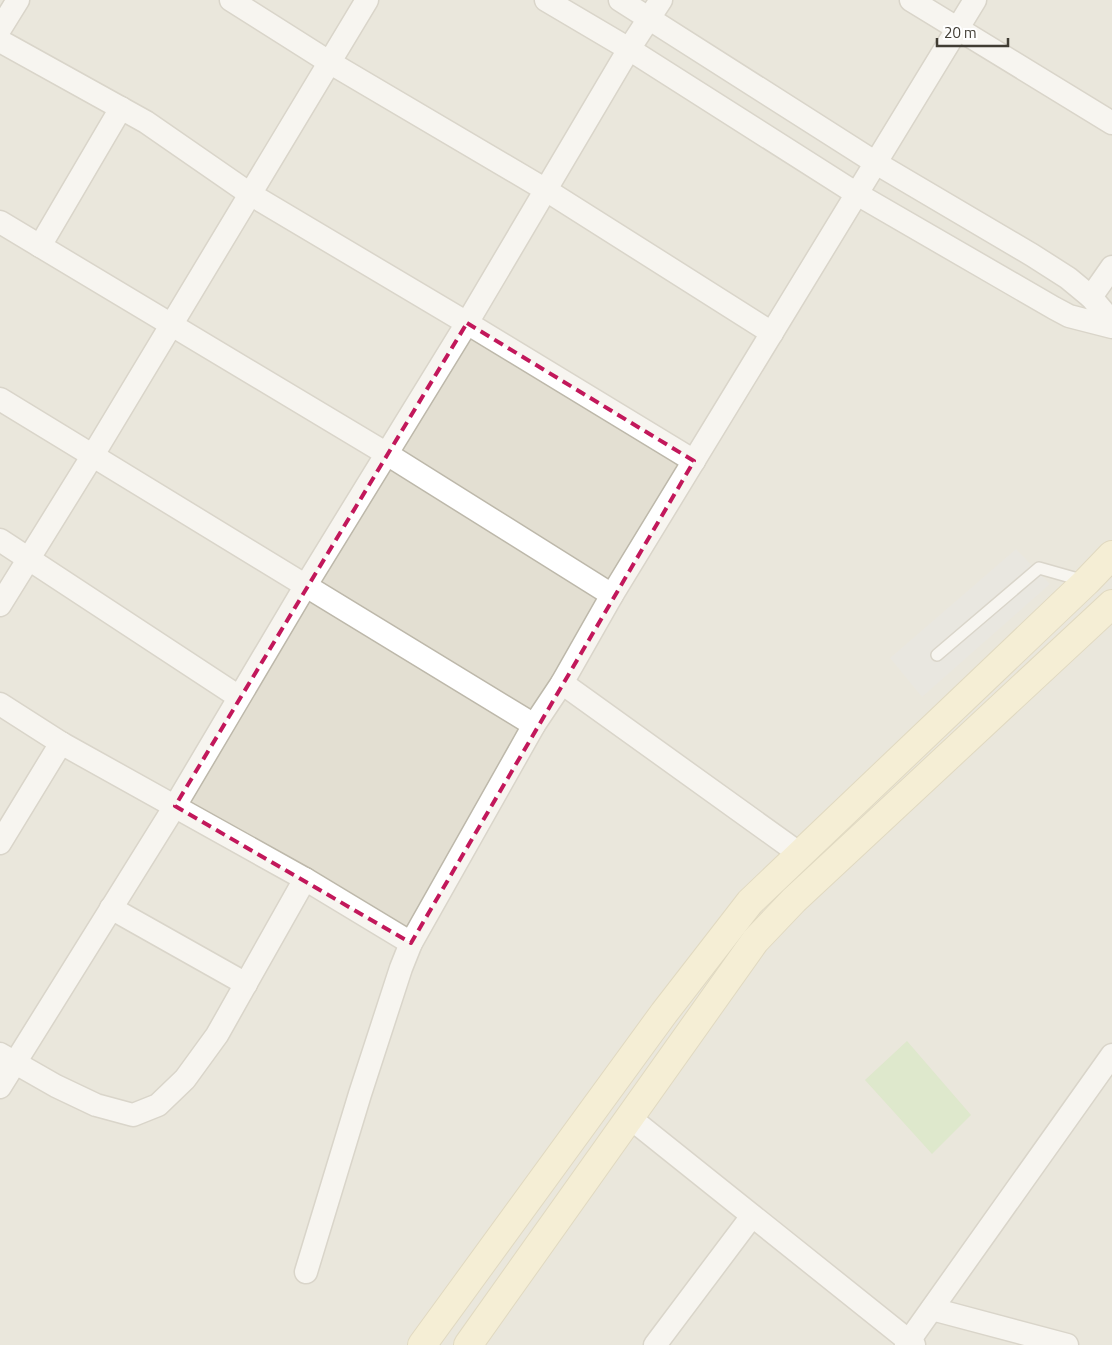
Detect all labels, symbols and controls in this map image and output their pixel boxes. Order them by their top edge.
scale bar [937,15,1008,47]
text: 20 m [944,21,977,44]

